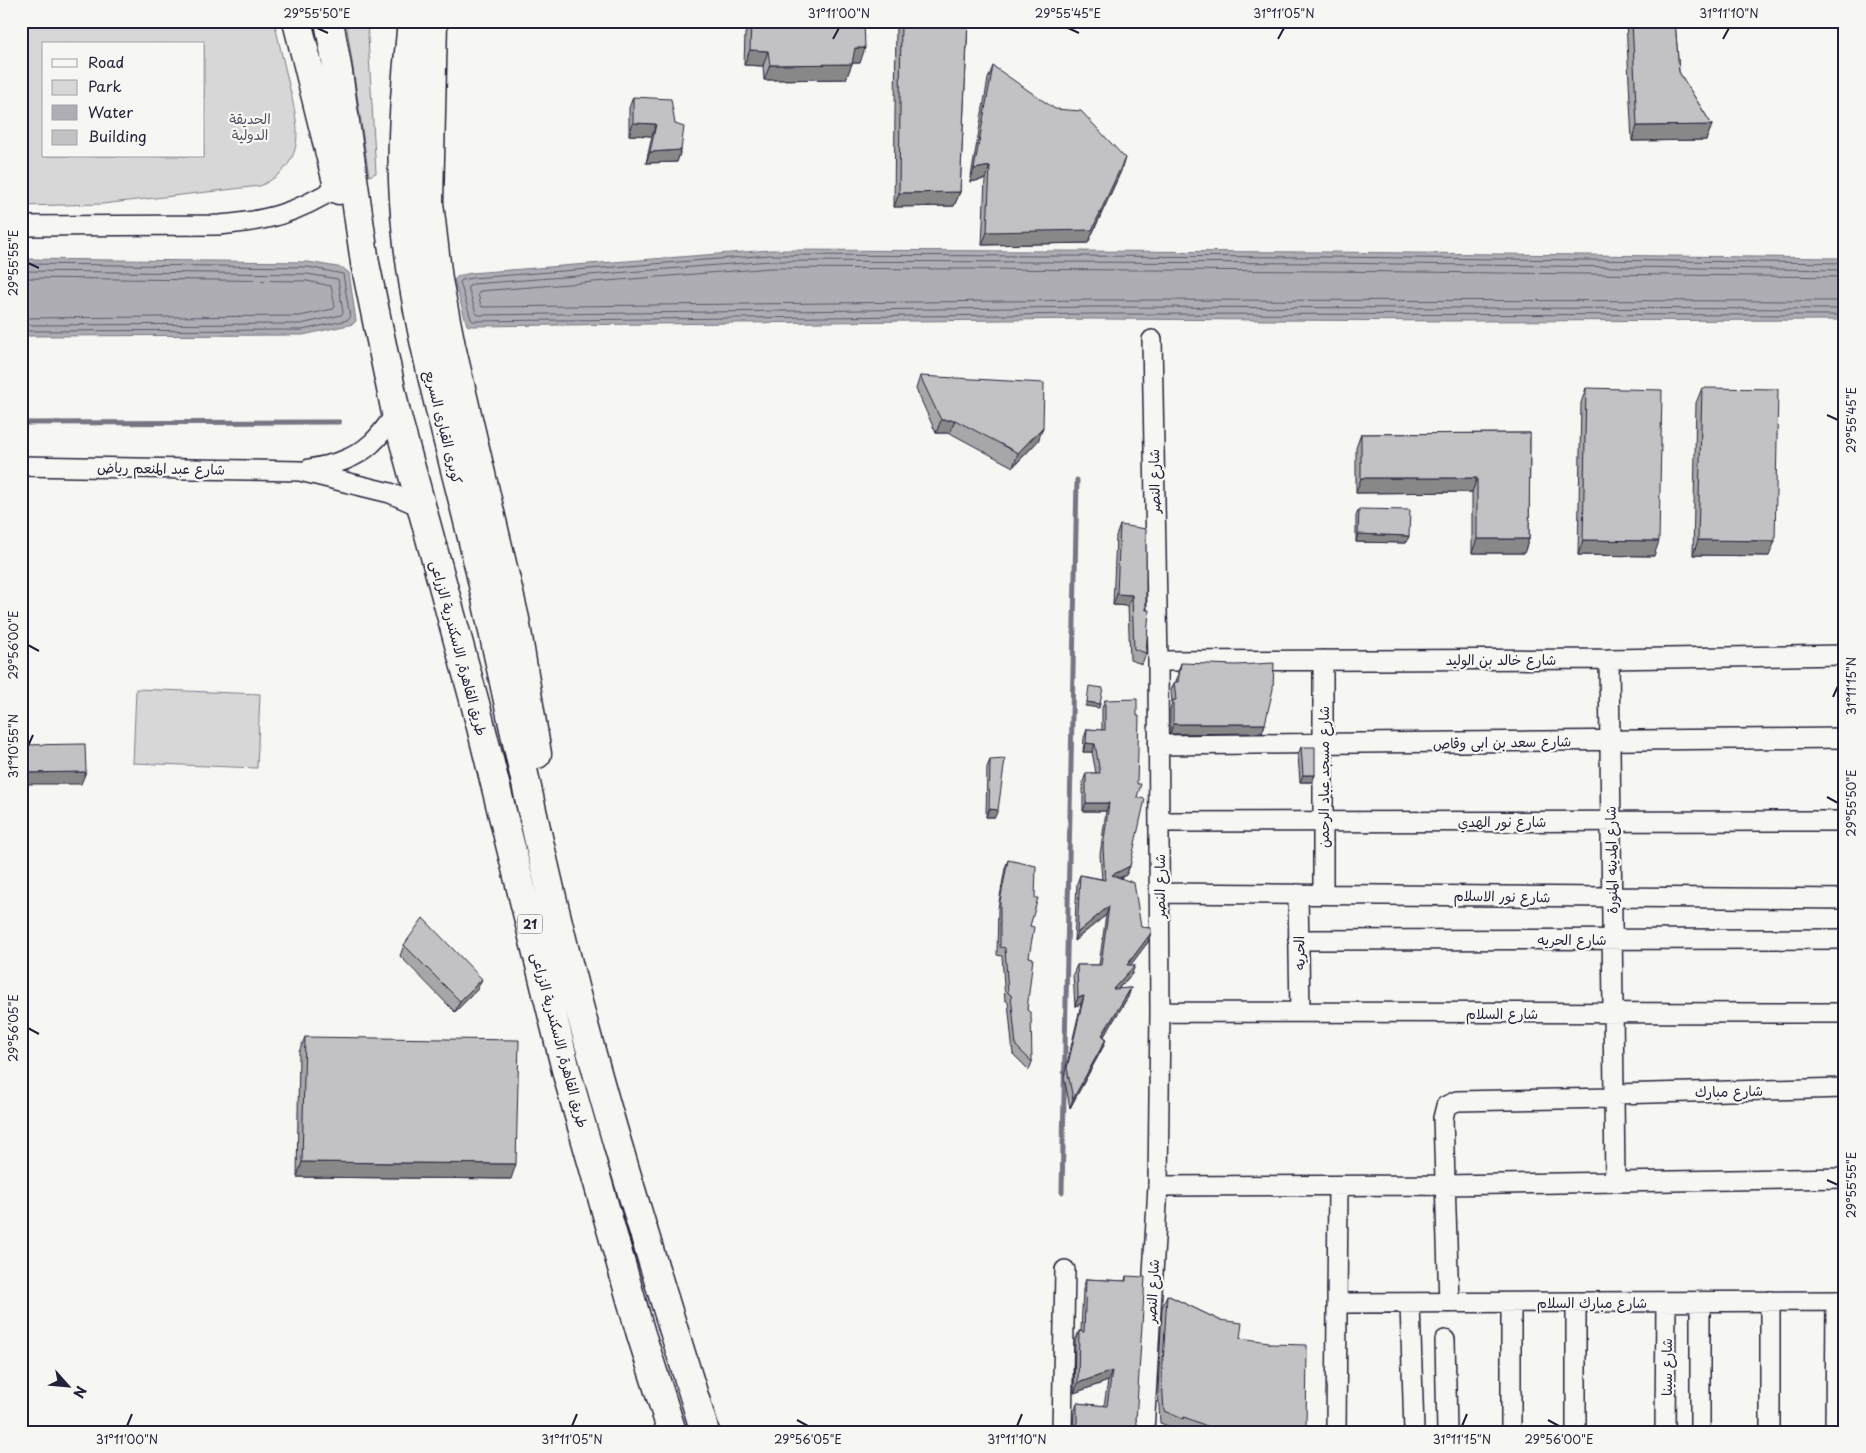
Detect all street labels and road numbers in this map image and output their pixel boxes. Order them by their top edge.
street label: كوبرى القبارى السريع [419,368,468,486]
street label: شارع النصر [1143,449,1165,514]
street label: شارع عبد المنعم رياض [97,456,225,481]
street label: طريق القاهرة, الاسكندرية الزراعى [425,558,493,738]
street label: شارع خالد بن الوليد [1446,649,1556,670]
street label: شارع مسجد عباد الرحمن [1313,706,1334,848]
street label: شارع سعد بن ابى وقاص [1433,730,1571,754]
street label: شارع المدينه المنورة [1600,806,1622,914]
street label: شارع نور الهدي [1458,811,1546,833]
street label: شارع النصر [1149,854,1170,919]
street label: شارع نور الاسلام [1453,885,1551,908]
road number: 21 [518,914,542,934]
street label: شارع الحريه [1538,929,1606,950]
street label: الحريه [1288,936,1310,970]
street label: طريق القاهرة, الاسكندرية الزراعى [526,950,594,1130]
street label: شارع السلام [1466,1003,1538,1025]
street label: شارع مبارك [1695,1080,1763,1102]
street label: شارع النصر [1140,1258,1164,1325]
street label: شارع مبارك السلام [1537,1292,1647,1314]
street label: شارع سينا [1656,1338,1677,1396]

